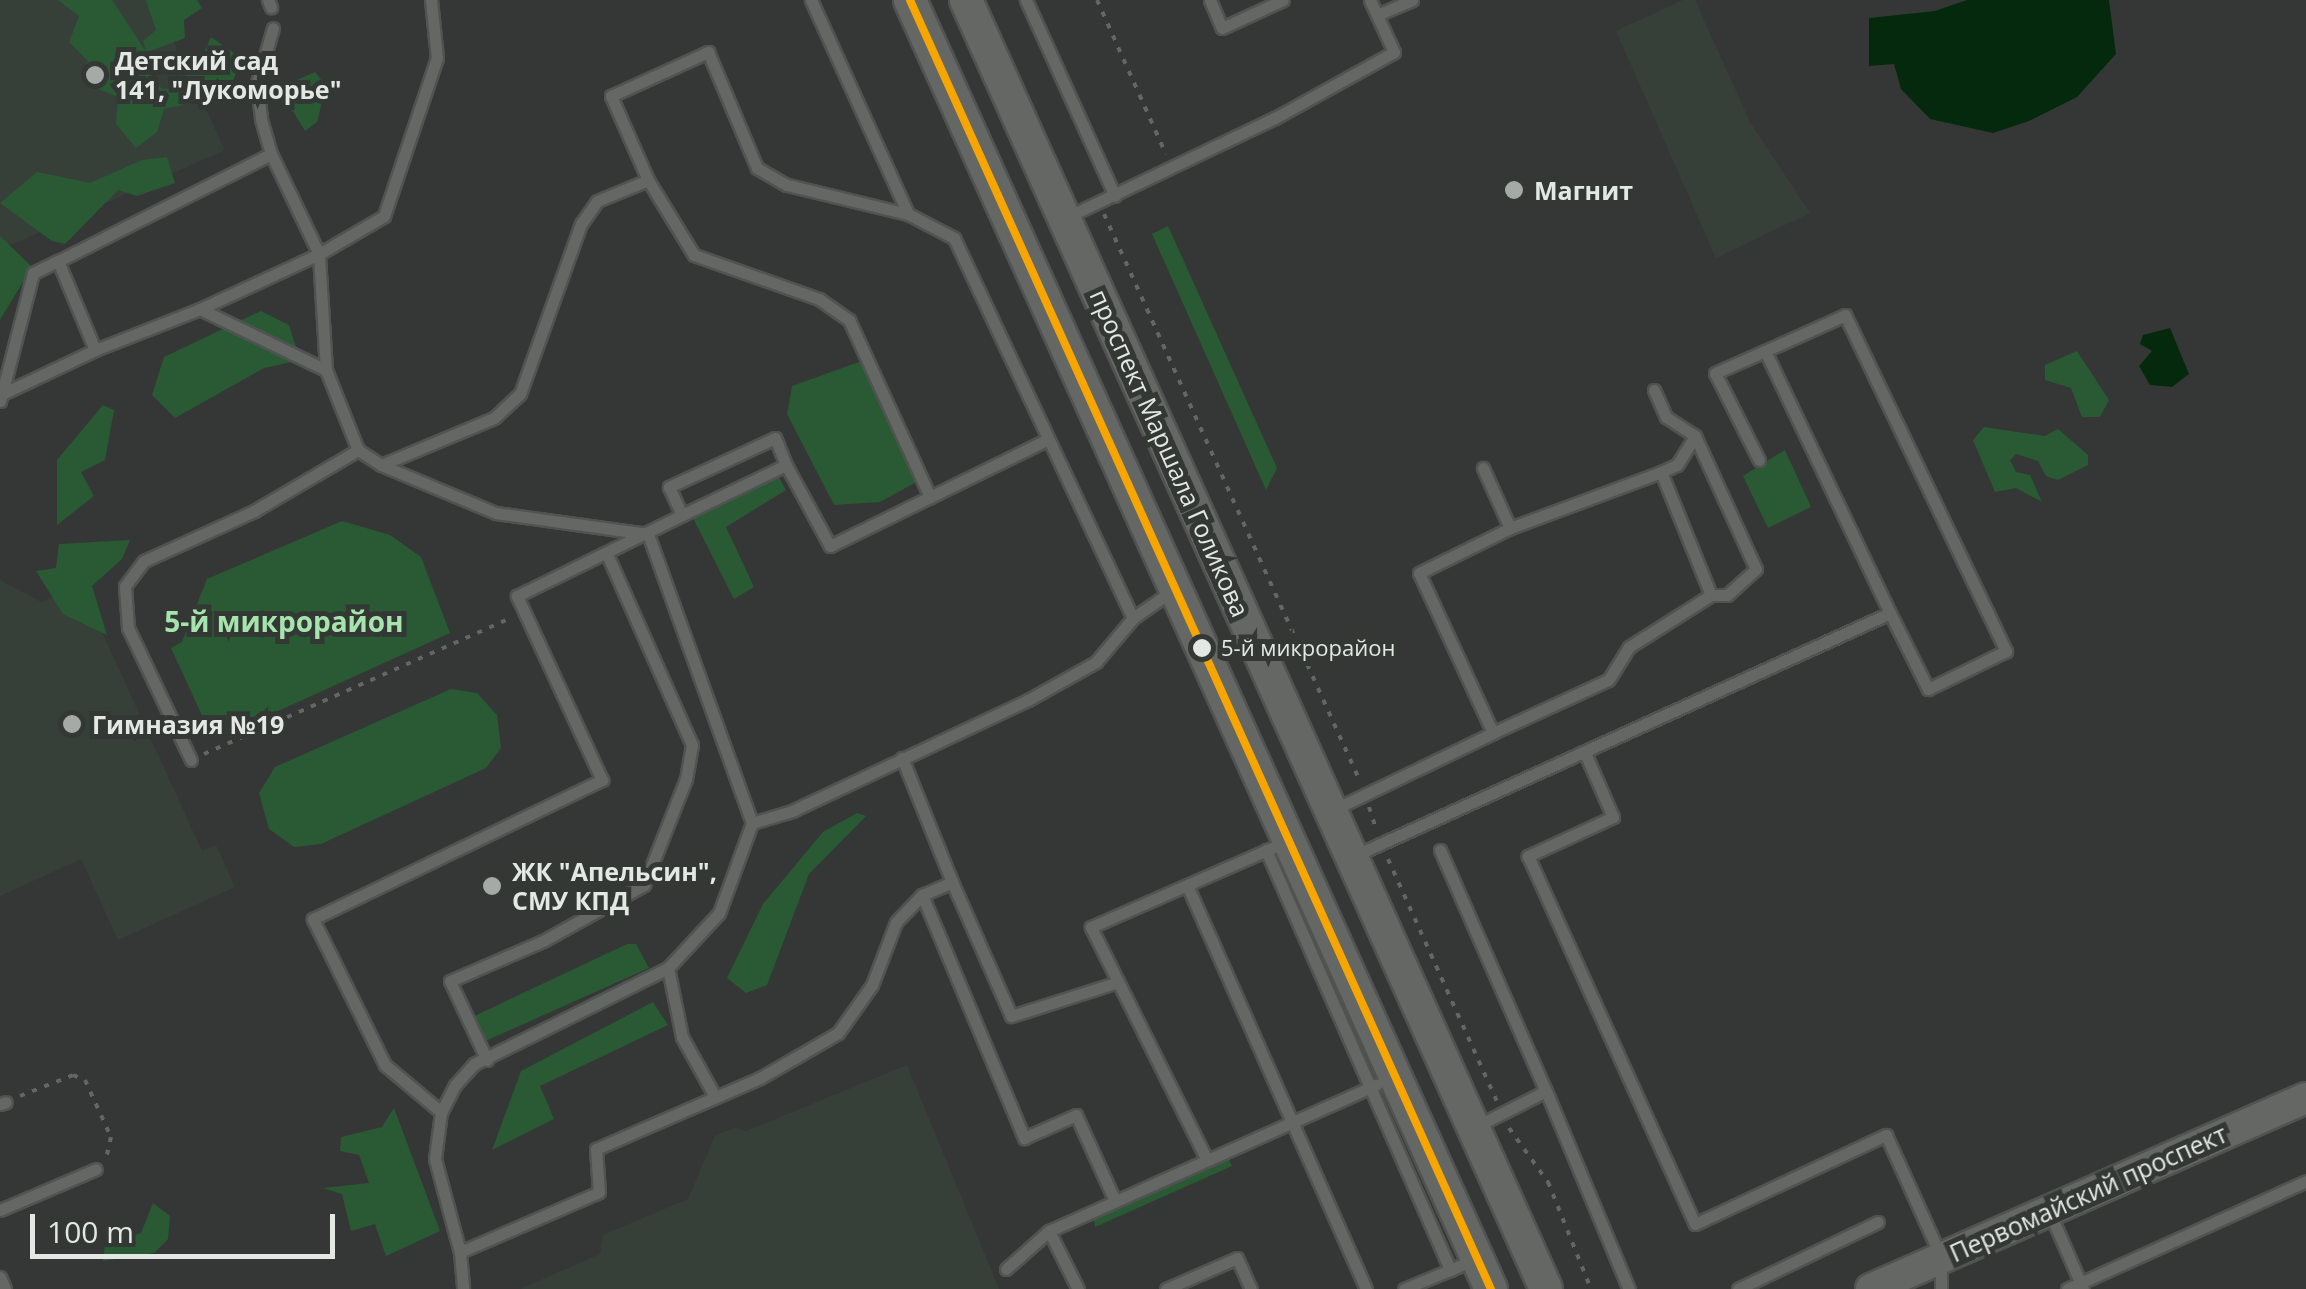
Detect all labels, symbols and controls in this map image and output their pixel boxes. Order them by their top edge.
place label: Детский сад 141, "Лукоморье" [115,46,341,105]
marker: Детский сад 141, "Лукоморье" [84,64,106,86]
place label: Магнит [1534,175,1633,205]
marker: Магнит [1503,179,1525,201]
street label: проспект Маршала Голикова [1084,285,1256,621]
district label: 5-й микрорайон [164,604,404,638]
place label: 5-й микрорайон [1221,635,1395,661]
marker: 5-й микрорайон [1192,638,1212,658]
place label: Гимназия №19 [92,709,284,739]
marker: Гимназия №19 [61,713,83,735]
place label: ЖК "Апельсин", СМУ КПД [512,857,717,916]
marker: ЖК "Апельсин", СМУ КПД [481,875,503,897]
street label: Первомайский проспект [1945,1118,2231,1268]
scale bar [35,1194,340,1256]
text: 100 m [47,1211,134,1252]

